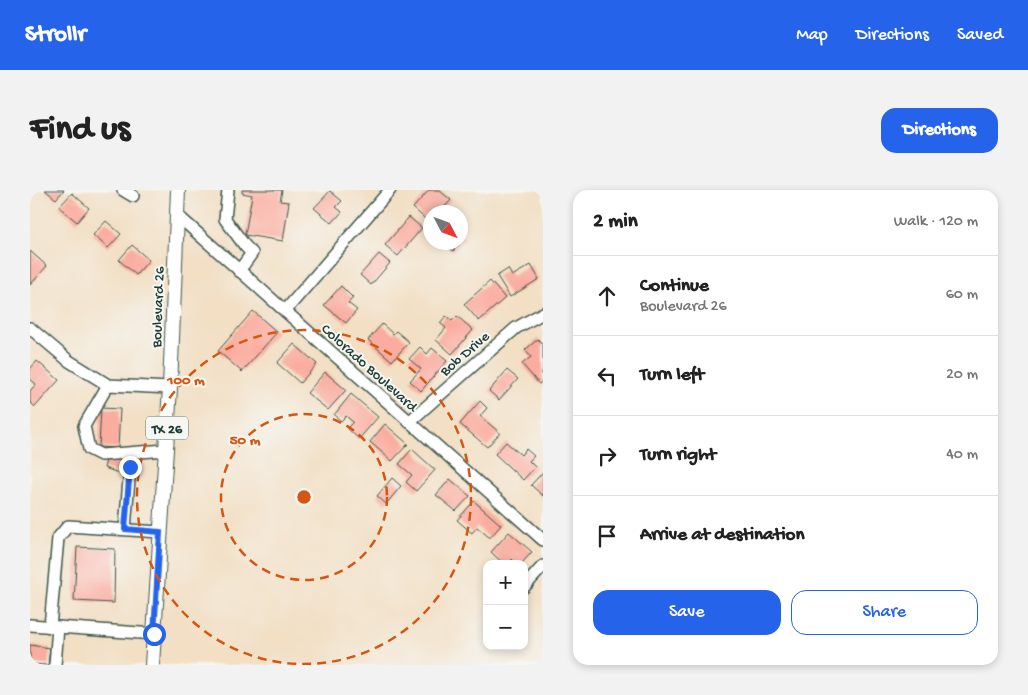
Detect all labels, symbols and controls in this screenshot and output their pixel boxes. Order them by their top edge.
text: Strollr [25,21,86,50]
text: Map [796,25,828,46]
text: Directions [856,25,929,46]
text: Saved [957,25,1003,46]
button: Directions [881,108,998,153]
text: Find us [30,110,130,151]
north arrow [423,205,468,250]
text: 2 min [593,210,638,235]
text: Walk · 120 m [894,213,978,232]
street label: Boulevard 26 [149,266,169,349]
text: Continue [640,275,709,298]
icon: ahead [593,282,621,310]
text: 60 m [946,286,978,305]
text: Boulevard 26 [640,298,727,317]
street label: Colorado Boulevard [317,321,421,417]
street label: Bob Drive [436,328,494,382]
icon: left [593,362,621,390]
text: Turn left [640,364,704,387]
text: 20 m [946,366,978,385]
text: 100 m [166,372,205,390]
road number: TX 26 [146,417,188,440]
text: 50 m [230,432,261,450]
icon: right [593,442,621,470]
text: Turn right [640,444,716,467]
text: 40 m [946,446,978,465]
route end [119,456,142,479]
centre of rings [295,488,313,506]
icon: arrive [593,522,621,550]
text: Arrive at destination [640,524,804,547]
map controls [483,560,528,650]
button: + [483,560,528,605]
button: Save [593,590,781,635]
button: Share [791,590,978,635]
button: − [483,605,528,650]
route start [143,623,166,646]

